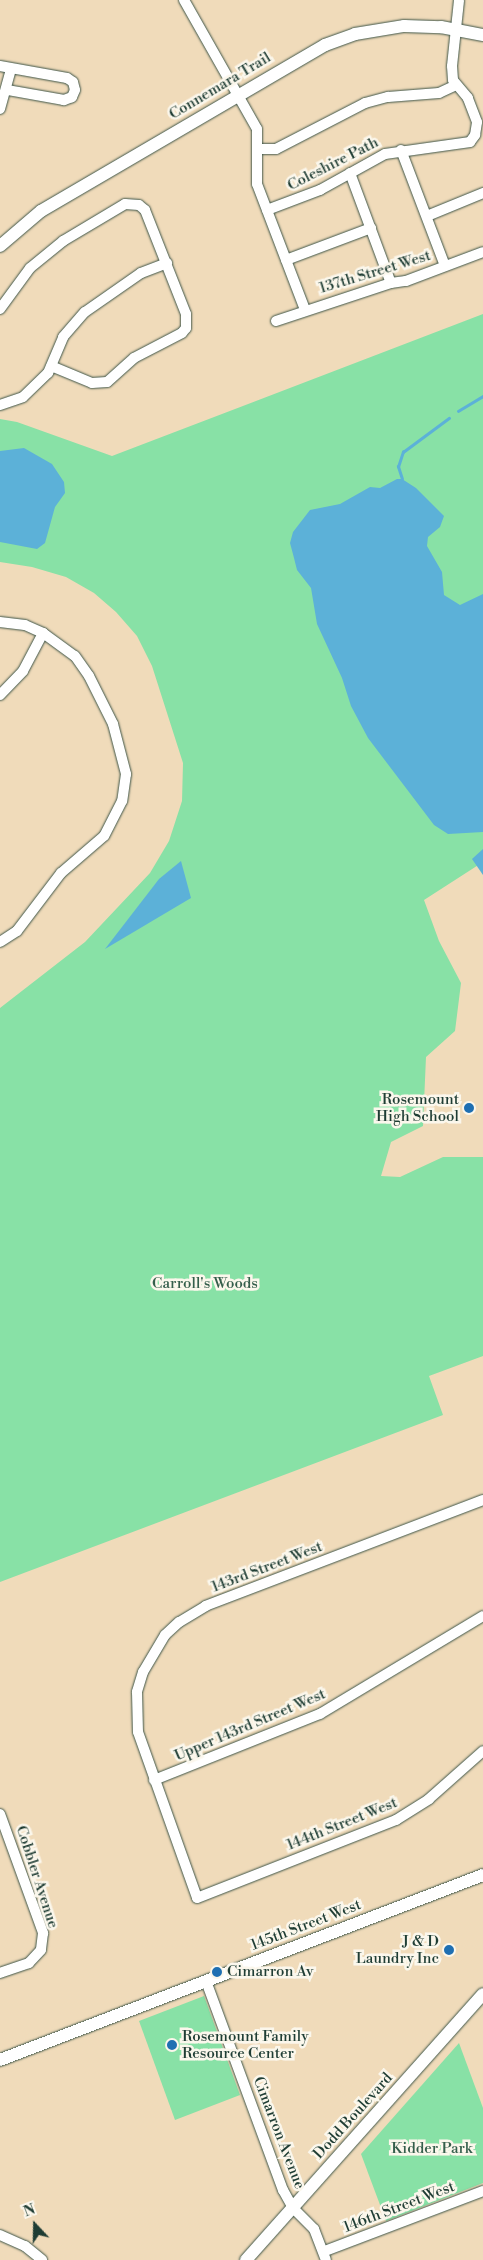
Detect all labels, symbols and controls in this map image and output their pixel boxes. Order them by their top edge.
street label: Connemara Trail [166,49,274,123]
street label: Coleshire Path [284,133,382,195]
street label: 137th Street West [317,246,433,298]
place label: Rosemount High School [376,1090,459,1125]
marker: Rosemount High School [463,1102,475,1114]
park label: Carroll's Woods [152,1275,258,1293]
street label: 143rd Street West [209,1538,325,1596]
street label: Upper 143rd Street West [172,1685,328,1765]
street label: 144th Street West [284,1794,400,1854]
street label: Cobbler Avenue [12,1823,62,1931]
street label: 145th Street West [248,1896,364,1954]
place label: J & D Laundry Inc [356,1932,439,1967]
marker: J & D Laundry Inc [443,1944,455,1956]
place label: Cimarron Av [227,1963,314,1981]
marker: Cimarron Av [211,1966,223,1978]
place label: Rosemount Family Resource Center [182,2027,309,2062]
marker: Rosemount Family Resource Center [166,2039,178,2051]
street label: Dodd Boulevard [310,2069,396,2163]
street label: Cimarron Avenue [249,2074,309,2192]
park label: Kidder Park [391,2140,473,2158]
street label: 146th Street West [341,2178,457,2236]
north arrow [10,2200,60,2250]
text: N [21,2201,38,2221]

